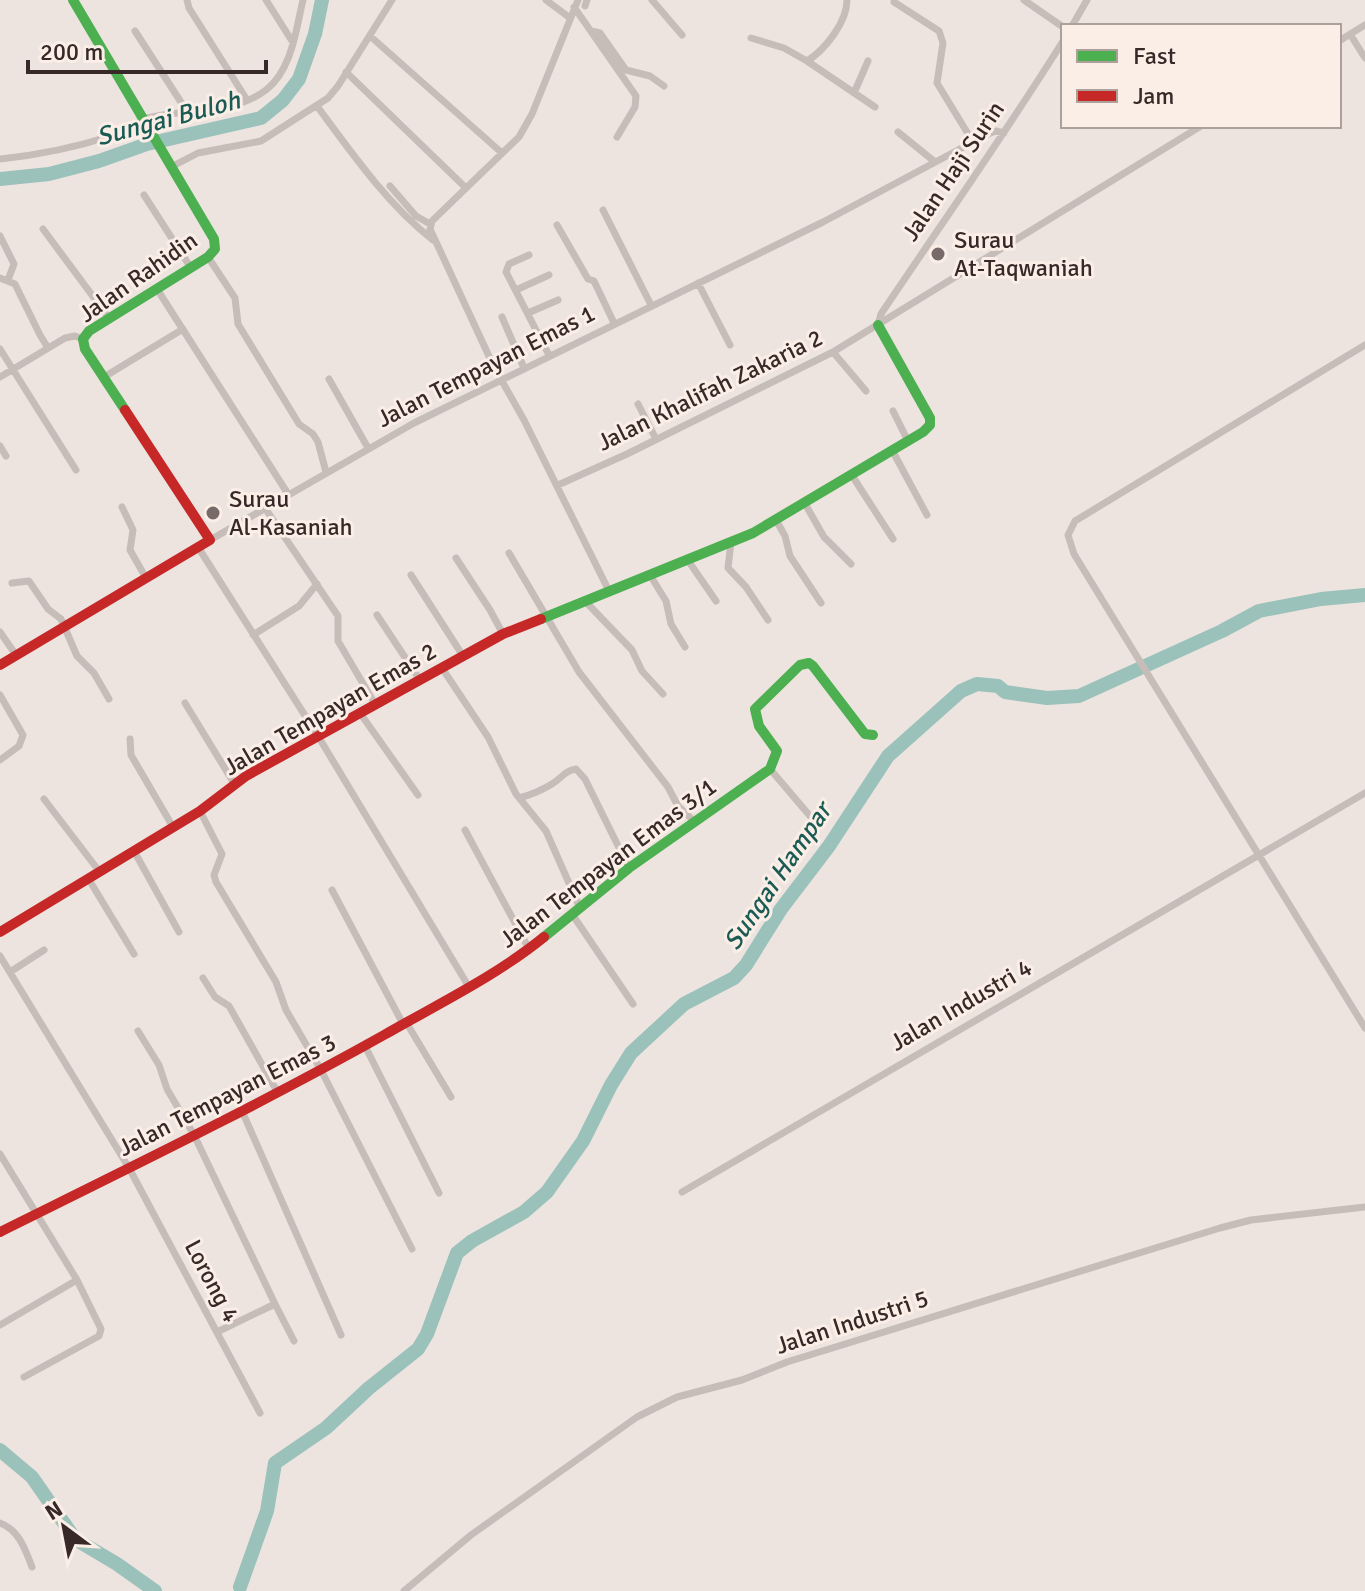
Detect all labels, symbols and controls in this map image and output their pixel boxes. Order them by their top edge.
scale bar [28,24,266,74]
legend [1061,24,1341,128]
text: 200 m [40,37,103,67]
text: Fast [1133,41,1176,71]
text: Jam [1133,81,1174,111]
water label: Sungai Buloh [93,84,244,154]
street label: Jalan Haji Surin [895,95,1011,247]
street label: Jalan Rahidin [73,225,203,329]
place label: Surau At-Taqwaniah [954,225,1093,283]
marker: Surau At-Taqwaniah [929,245,947,263]
street label: Jalan Tempayan Emas 1 [372,298,600,434]
street label: Jalan Khalifah Zakaria 2 [592,322,828,458]
place label: Surau Al-Kasaniah [229,484,353,542]
marker: Surau Al-Kasaniah [204,504,222,522]
street label: Jalan Tempayan Emas 2 [218,636,442,782]
street label: Jalan Tempayan Emas 3/1 [494,772,722,954]
water label: Sungai Hampar [717,794,841,956]
street label: Jalan Industri 4 [885,952,1037,1058]
street label: Jalan Tempayan Emas 3 [113,1027,341,1163]
street label: Lorong 4 [178,1235,246,1327]
street label: Jalan Industri 5 [772,1283,932,1361]
north arrow [24,1487,104,1567]
text: N [40,1495,67,1526]

